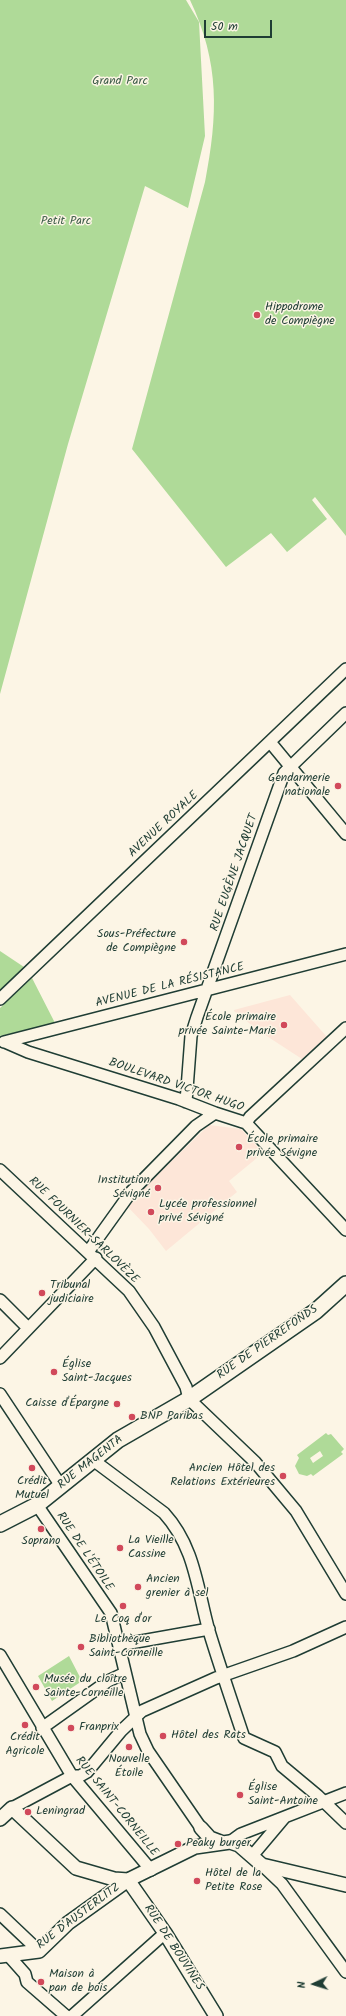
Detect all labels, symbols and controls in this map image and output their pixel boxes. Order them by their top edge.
scale bar [206,12,274,38]
text: 50 m [211,17,238,36]
park label: Grand Parc [92,75,148,89]
park label: Petit Parc [41,215,91,229]
place label: Hippodrome de Compiègne [265,301,335,329]
marker: Hippodrome de Compiègne [252,310,262,320]
place label: Gendarmerie nationale [268,772,330,800]
marker: Gendarmerie nationale [333,781,343,791]
street label: AVENUE ROYALE [126,789,202,861]
street label: RUE EUGÈNE JACQUET [208,813,262,933]
place label: Sous-Préfecture de Compiègne [97,928,176,956]
marker: Sous-Préfecture de Compiègne [179,937,189,947]
street label: AVENUE DE LA RÉSISTANCE [94,961,246,1011]
place label: École primaire privée Sainte-Marie [179,1011,276,1039]
marker: École primaire privée Sainte-Marie [279,1020,289,1030]
street label: BOULEVARD VICTOR HUGO [107,1056,245,1116]
place label: École primaire privée Sévigne [247,1133,318,1161]
marker: École primaire privée Sévigne [234,1142,244,1152]
place label: Institution Sévigné [98,1174,150,1202]
street label: RUE FOURNIER-SARLOVÈZE [25,1175,141,1287]
marker: Institution Sévigné [153,1183,163,1193]
place label: Lycée professionnel privé Sévigné [159,1198,257,1226]
marker: Lycée professionnel privé Sévigné [146,1207,156,1217]
place label: Tribunal judiciaire [50,1279,94,1307]
marker: Tribunal judiciaire [37,1288,47,1298]
street label: RUE DE PIERREFONDS [215,1303,321,1383]
place label: Église Saint-Jacques [62,1358,132,1386]
marker: Église Saint-Jacques [49,1367,59,1377]
place label: Caisse d'Épargne [25,1397,109,1411]
marker: Caisse d'Épargne [112,1399,122,1409]
place label: BNP Paribas [140,1410,203,1424]
marker: BNP Paribas [127,1412,137,1422]
street label: RUE MAGENTA [55,1433,127,1493]
place label: Ancien Hôtel des Relations Extérieures [170,1462,275,1490]
marker: Crédit Mutuel [27,1463,37,1473]
marker: Ancien Hôtel des Relations Extérieures [278,1471,288,1481]
place label: Crédit Mutuel [15,1475,49,1503]
street label: RUE DE L'ÉTOILE [52,1510,116,1594]
marker: Soprano [36,1524,46,1534]
place label: La Vieille Cassine [128,1534,174,1562]
place label: Soprano [22,1535,60,1549]
marker: La Vieille Cassine [115,1543,125,1553]
place label: Ancien grenier à sel [146,1573,208,1601]
marker: Ancien grenier à sel [133,1582,143,1592]
marker: Le Coq d'or [118,1601,128,1611]
place label: Le Coq d'or [94,1613,152,1627]
place label: Bibliothèque Saint-Corneille [89,1633,163,1661]
marker: Bibliothèque Saint-Corneille [76,1642,86,1652]
place label: Musée du cloître Sainte-Corneille [44,1673,127,1701]
marker: Musée du cloître Sainte-Corneille [31,1682,41,1692]
marker: Crédit Agricole [20,1720,30,1730]
place label: Franprix [79,1721,119,1735]
marker: Franprix [66,1723,76,1733]
place label: Hôtel des Rats [171,1729,246,1743]
place label: Crédit Agricole [6,1731,44,1759]
marker: Hôtel des Rats [158,1731,168,1741]
marker: Nouvelle Étoile [124,1742,134,1752]
place label: Nouvelle Étoile [108,1753,150,1781]
street label: RUE SAINT-CORNEILLE [71,1754,161,1860]
place label: Église Saint-Antoine [248,1781,318,1809]
marker: Église Saint-Antoine [235,1790,245,1800]
place label: Leningrad [36,1805,85,1819]
marker: Leningrad [23,1807,33,1817]
place label: Peaky burger [186,1837,251,1851]
marker: Peaky burger [173,1839,183,1849]
place label: Hôtel de la Petite Rose [205,1867,262,1895]
marker: Hôtel de la Petite Rose [192,1876,202,1886]
street label: RUE D'AUSTERLITZ [34,1881,124,1953]
street label: RUE DE BOUVINES [140,1902,206,1994]
north arrow [294,1964,334,2004]
place label: Maison à pan de bois [49,1968,107,1996]
marker: Maison à pan de bois [36,1977,46,1987]
text: N [293,1981,311,1989]

